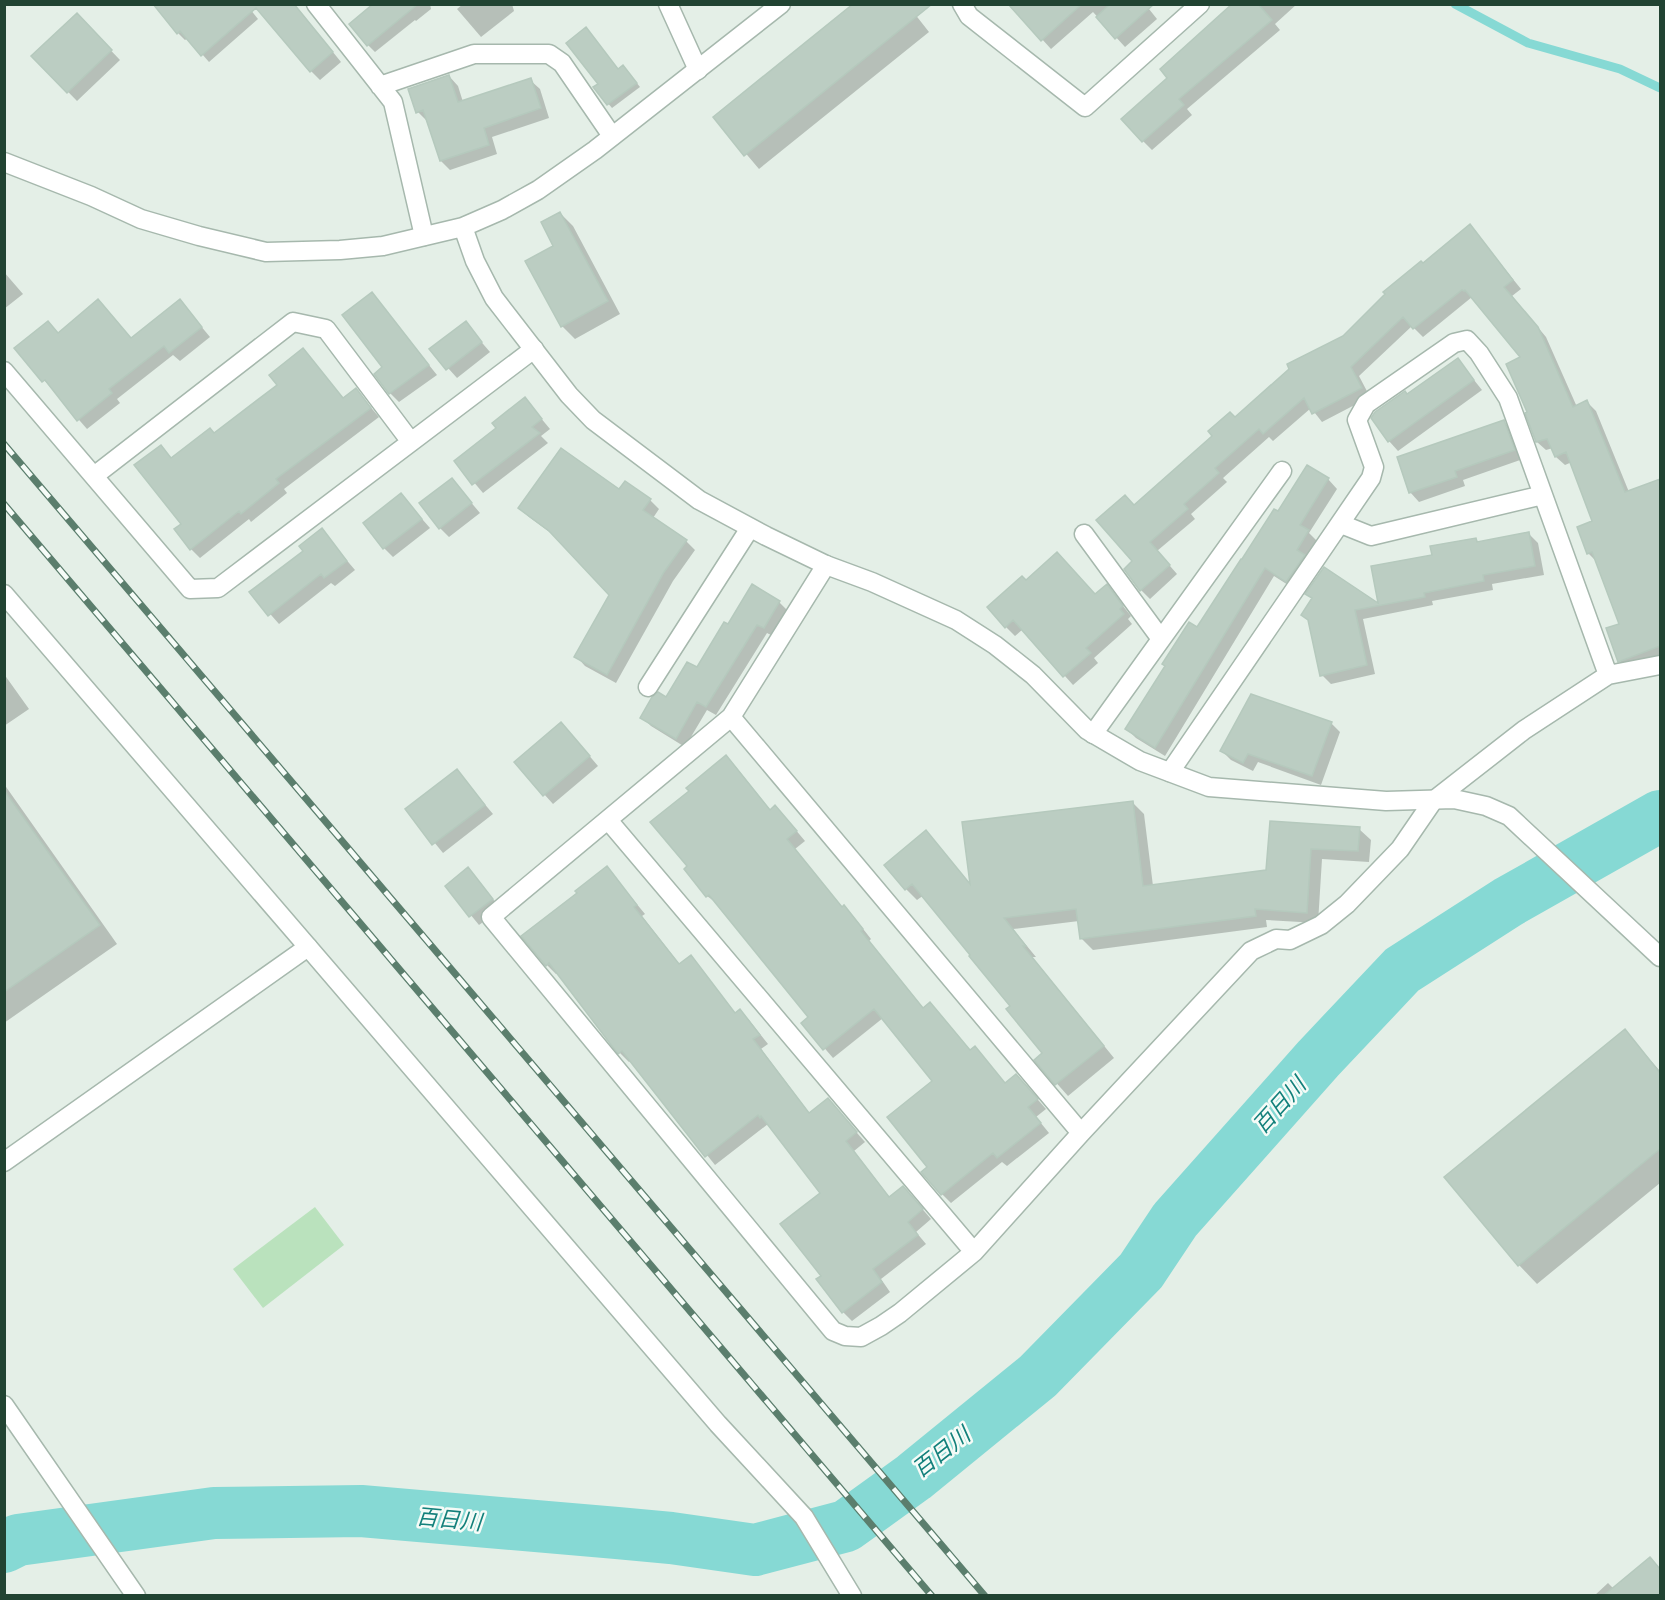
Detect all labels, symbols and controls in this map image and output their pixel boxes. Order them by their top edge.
water label: 百日川 [1245,1068,1313,1139]
water label: 百日川 [905,1418,977,1483]
water label: 百日川 [415,1500,485,1536]

